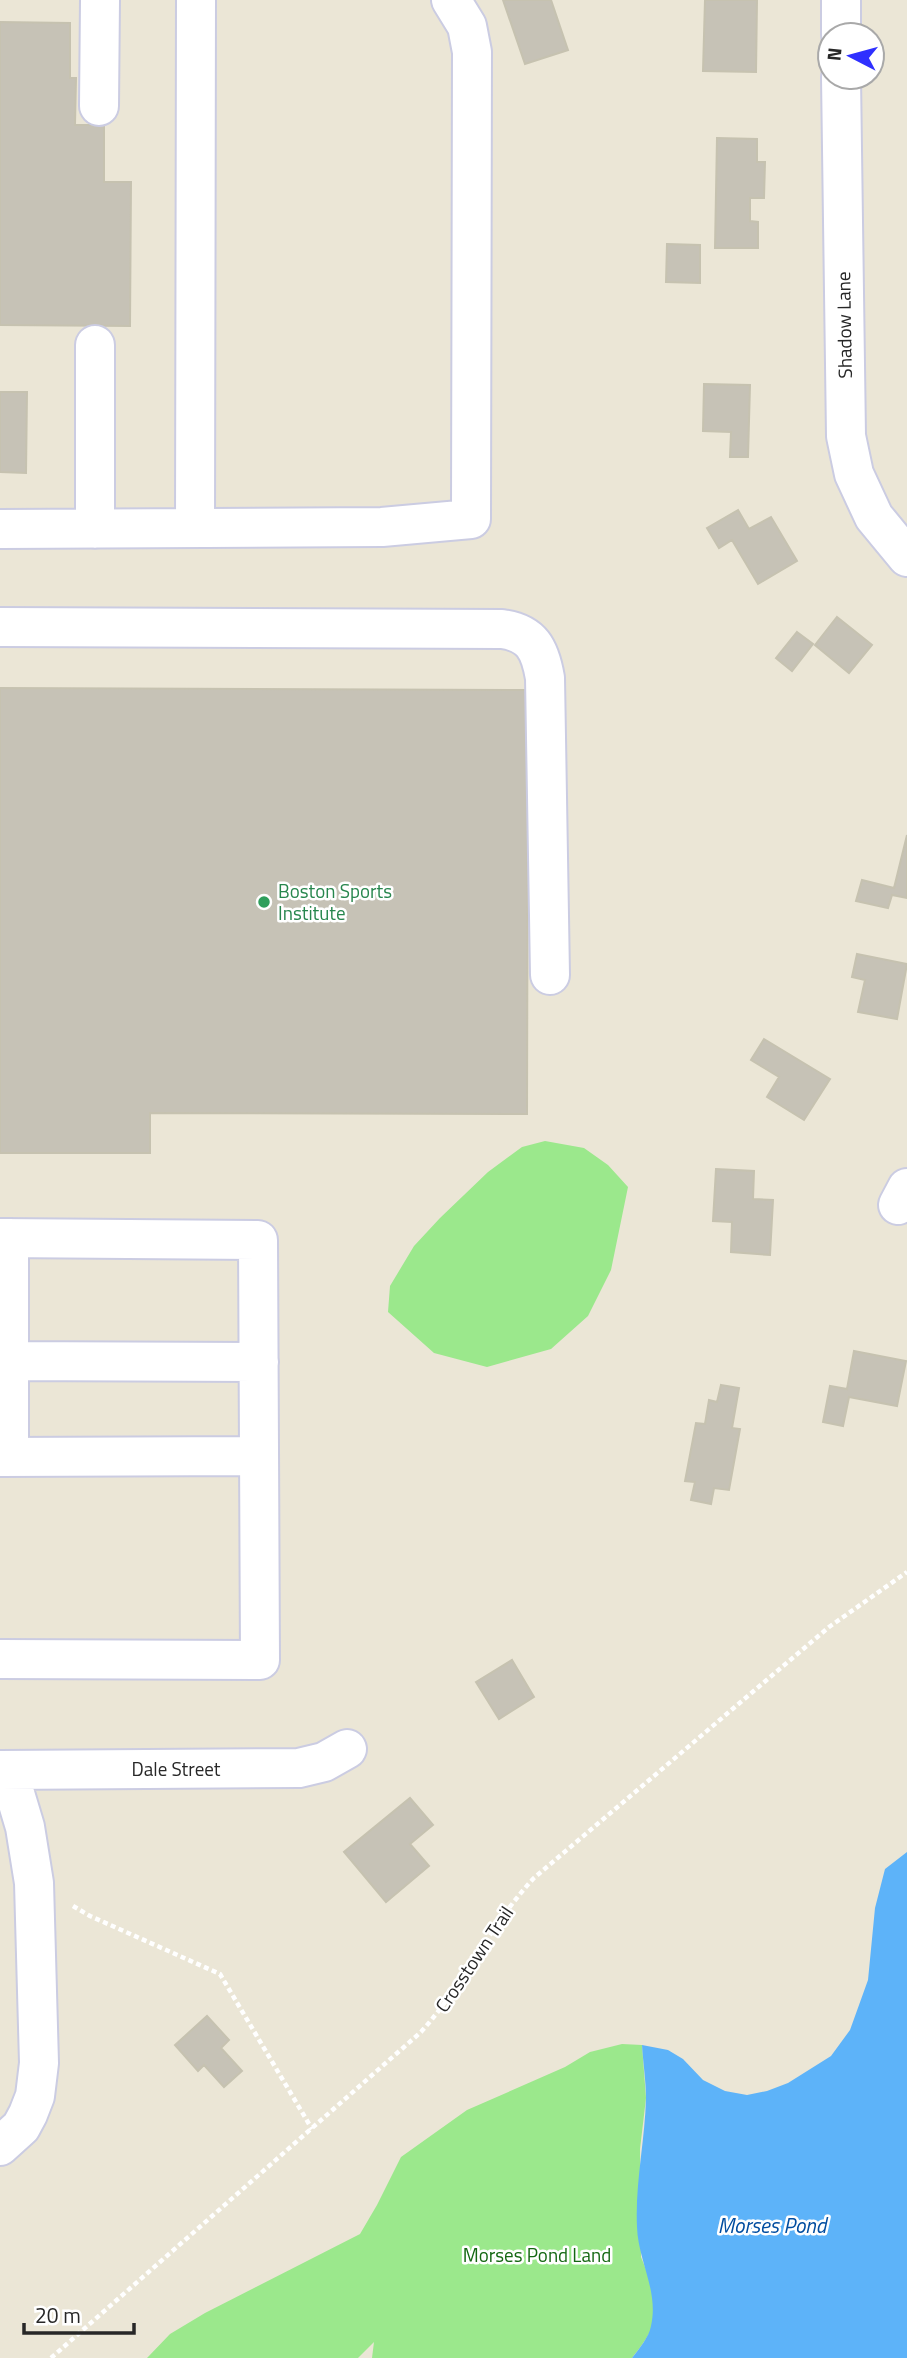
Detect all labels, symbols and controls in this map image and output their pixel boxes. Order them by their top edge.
north arrow [816,21,886,91]
text: N [818,46,849,62]
street label: Shadow Lane [828,271,859,379]
place label: Boston Sports Institute [278,876,392,927]
marker: Boston Sports Institute [256,894,272,910]
street label: Dale Street [132,1754,221,1783]
street label: Crosstown Trail [427,1900,520,2018]
water label: Morses Pond [718,2209,829,2241]
park label: Morses Pond Land [463,2240,611,2269]
scale bar [24,2292,135,2336]
text: 20 m [35,2299,81,2331]

